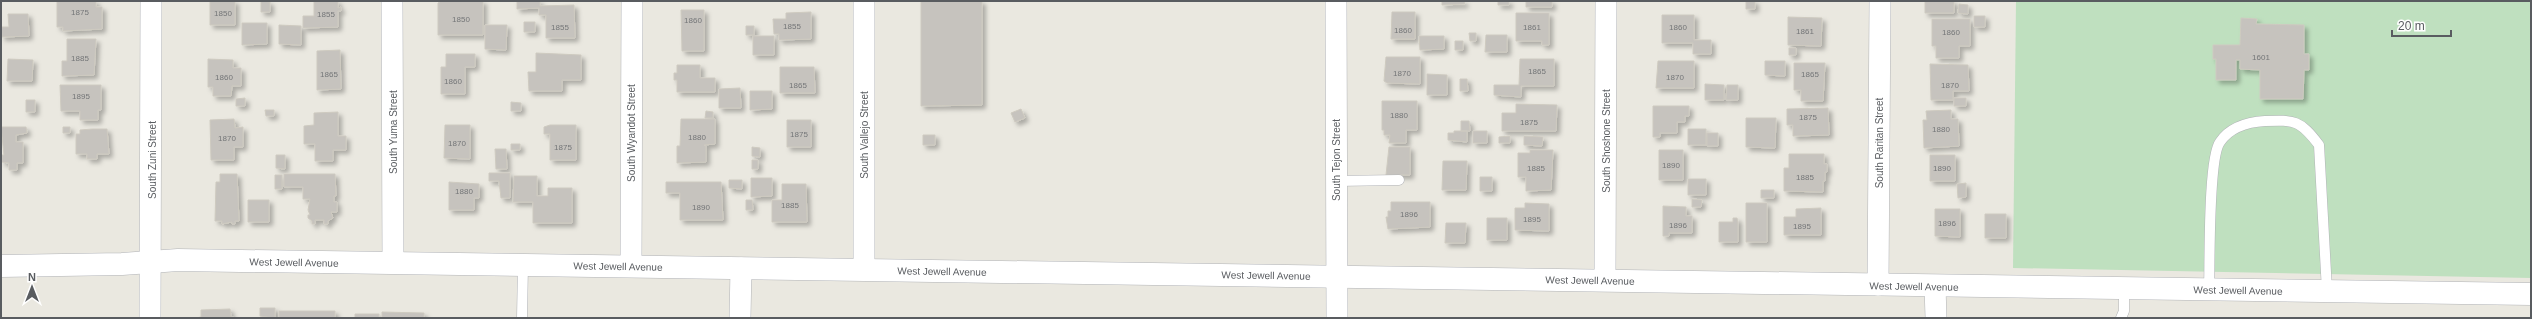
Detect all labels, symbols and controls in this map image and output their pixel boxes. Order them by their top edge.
house number: 1875 [71,8,89,17]
house number: 1850 [214,9,232,18]
house number: 1855 [317,10,335,19]
scale bar [2392,12,2451,38]
house number: 1850 [452,15,470,24]
house number: 1860 [684,16,702,25]
text: 20 m [2398,19,2425,33]
house number: 1855 [783,22,801,31]
house number: 1855 [551,23,569,32]
house number: 1861 [1523,23,1541,32]
house number: 1860 [1669,23,1687,32]
house number: 1860 [1394,26,1412,35]
house number: 1861 [1796,27,1814,36]
house number: 1860 [1942,28,1960,37]
house number: 1601 [2252,53,2270,62]
house number: 1885 [71,54,89,63]
house number: 1865 [1528,67,1546,76]
house number: 1870 [1393,69,1411,78]
house number: 1865 [320,70,338,79]
house number: 1865 [1801,70,1819,79]
house number: 1860 [215,73,233,82]
house number: 1870 [1666,73,1684,82]
house number: 1860 [444,77,462,86]
house number: 1865 [789,81,807,90]
house number: 1870 [1941,81,1959,90]
street label: South Wyandot Street [626,84,637,182]
street label: South Shoshone Street [1601,89,1612,193]
street label: South Yuma Street [388,90,399,174]
street label: South Vallejo Street [859,91,870,179]
house number: 1895 [72,92,90,101]
street label: South Raritan Street [1874,97,1885,188]
house number: 1880 [1390,111,1408,120]
house number: 1875 [1799,113,1817,122]
house number: 1875 [1520,118,1538,127]
street label: South Tejon Street [1331,119,1342,201]
street label: South Zuni Street [147,121,158,199]
house number: 1880 [1932,125,1950,134]
house number: 1875 [790,130,808,139]
house number: 1880 [688,133,706,142]
house number: 1870 [218,134,236,143]
house number: 1870 [448,139,466,148]
house number: 1875 [554,143,572,152]
house number: 1890 [1662,161,1680,170]
house number: 1885 [1527,164,1545,173]
house number: 1890 [1933,164,1951,173]
house number: 1885 [1796,173,1814,182]
house number: 1880 [455,187,473,196]
house number: 1885 [781,201,799,210]
house number: 1890 [692,203,710,212]
house number: 1896 [1400,210,1418,219]
house number: 1895 [1523,215,1541,224]
house number: 1896 [1938,219,1956,228]
house number: 1896 [1669,221,1687,230]
house number: 1895 [1793,222,1811,231]
street label: West Jewell Avenue [249,256,339,269]
street label: West Jewell Avenue [573,260,663,273]
street label: West Jewell Avenue [897,265,987,278]
north arrow [12,267,52,307]
street label: West Jewell Avenue [1221,269,1311,282]
text: N [28,271,36,283]
street label: West Jewell Avenue [1545,274,1635,287]
street label: West Jewell Avenue [1869,280,1959,293]
street label: West Jewell Avenue [2193,284,2283,297]

